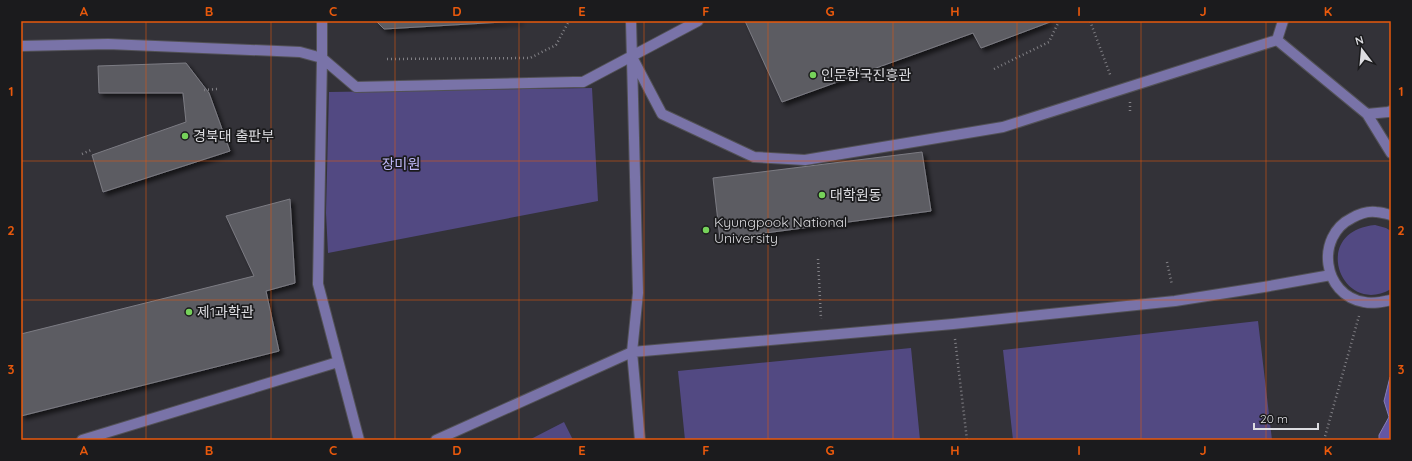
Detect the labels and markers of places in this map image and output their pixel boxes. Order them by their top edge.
place label: 인문한국진흥관 [821,66,911,84]
marker: 인문한국진흥관 [808,70,818,80]
place label: 경북대 출판부 [193,127,274,145]
marker: 경북대 출판부 [180,131,190,141]
place label: 대학원동 [830,186,882,204]
marker: 대학원동 [817,190,827,200]
place label: Kyungpook National University [714,213,847,247]
marker: Kyungpook National University [701,225,711,235]
place label: 제1과학관 [197,303,254,321]
marker: 제1과학관 [184,307,194,317]

